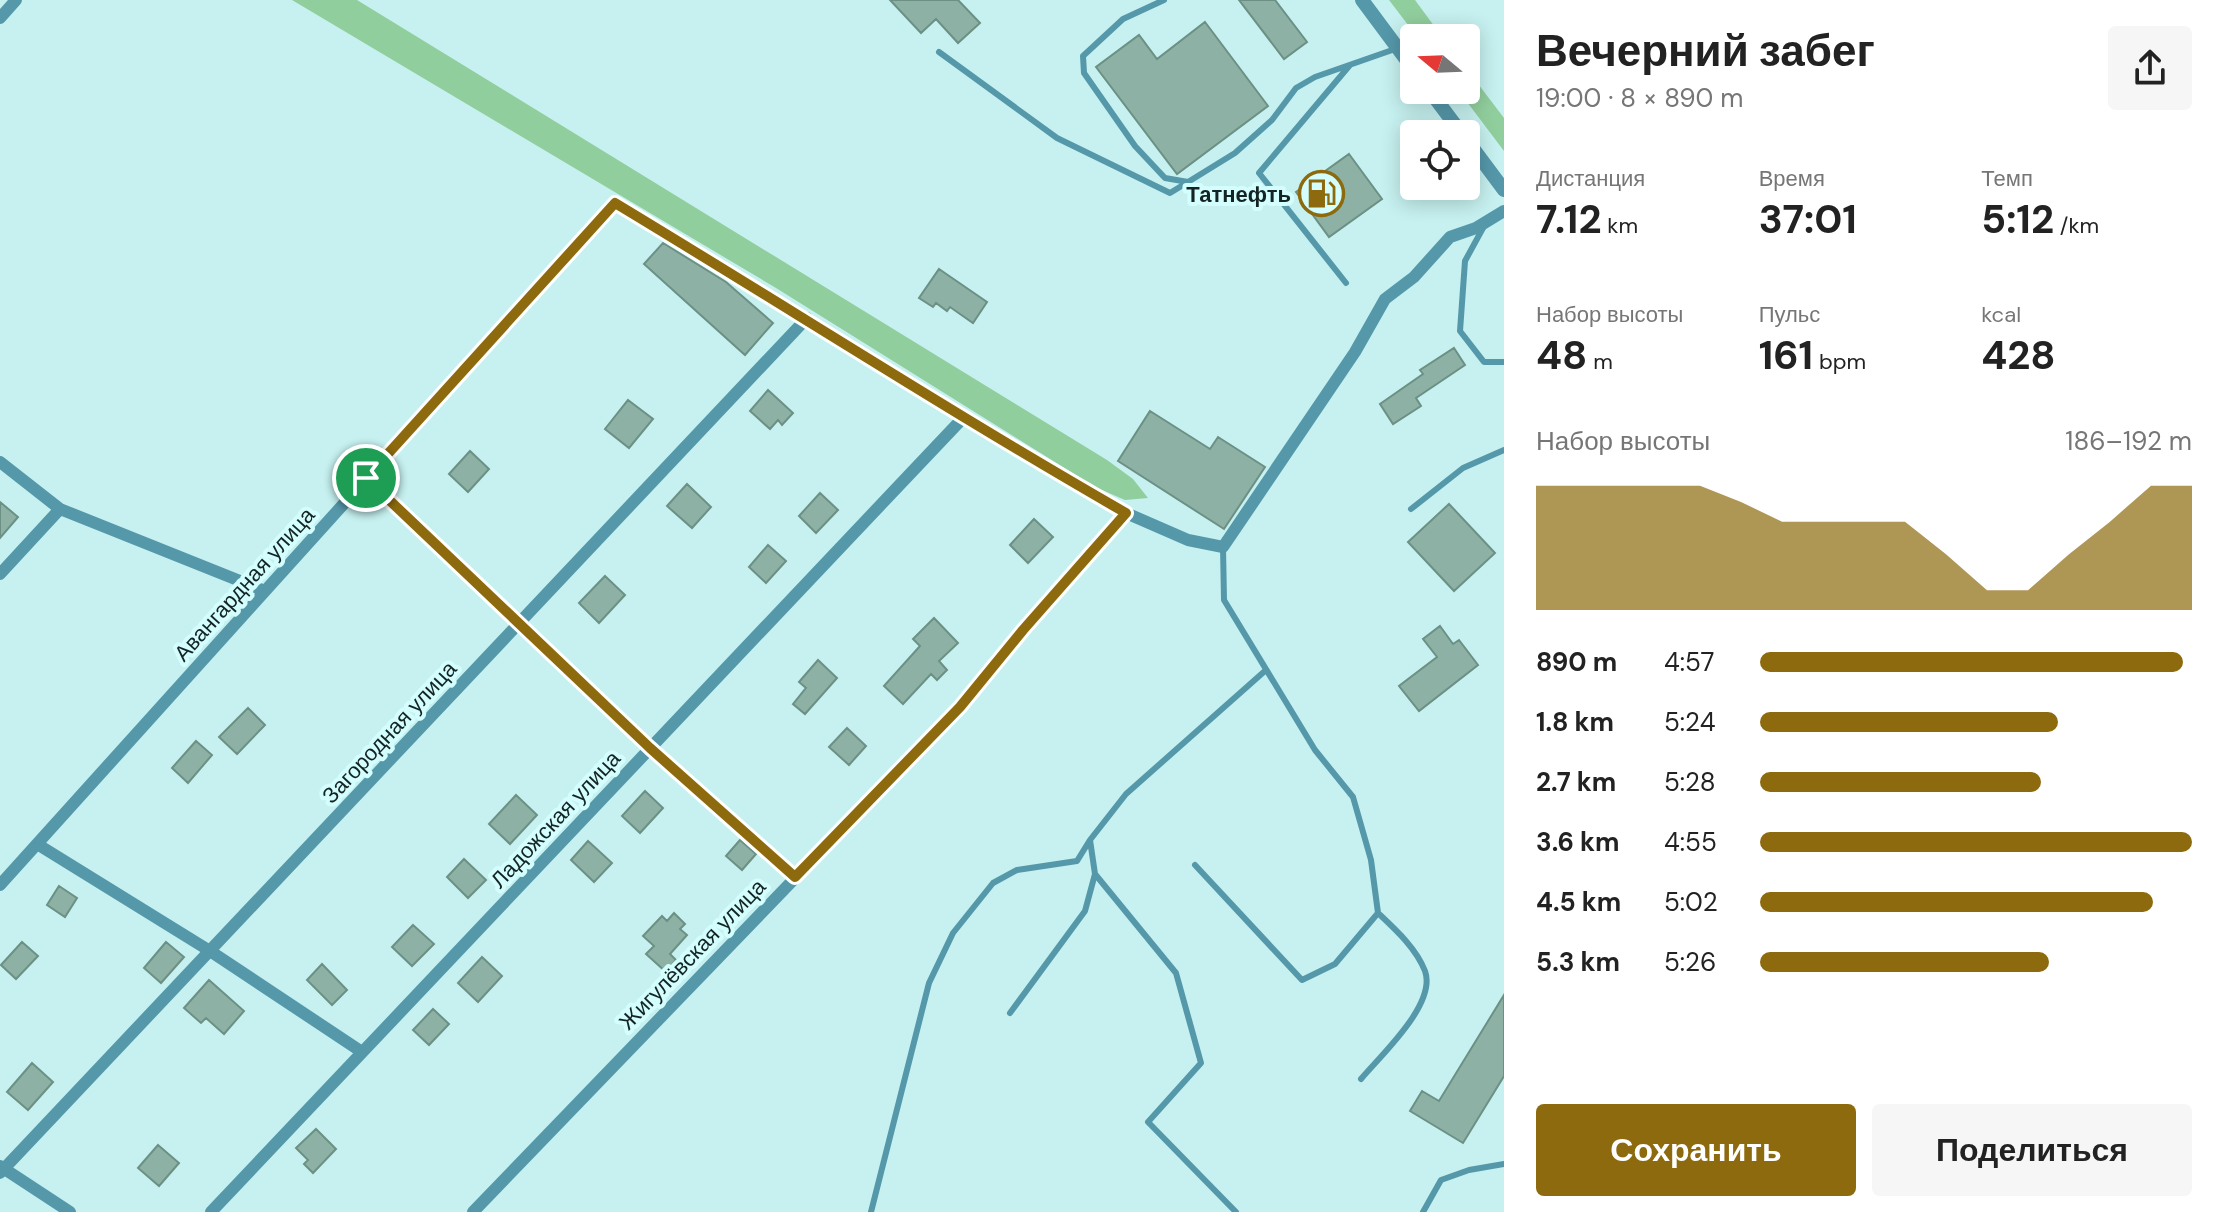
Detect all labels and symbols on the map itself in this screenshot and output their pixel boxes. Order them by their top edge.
north arrow [1400,24,1480,104]
fuel station icon: Татнефть [1298,170,1346,218]
place label: Татнефть [1186,180,1291,209]
pin [332,444,400,512]
street label: Авангардная улица [168,501,322,667]
street label: Загородная улица [316,654,463,810]
street label: Ладожская улица [484,744,627,894]
street label: Жигулёвская улица [613,872,773,1036]

